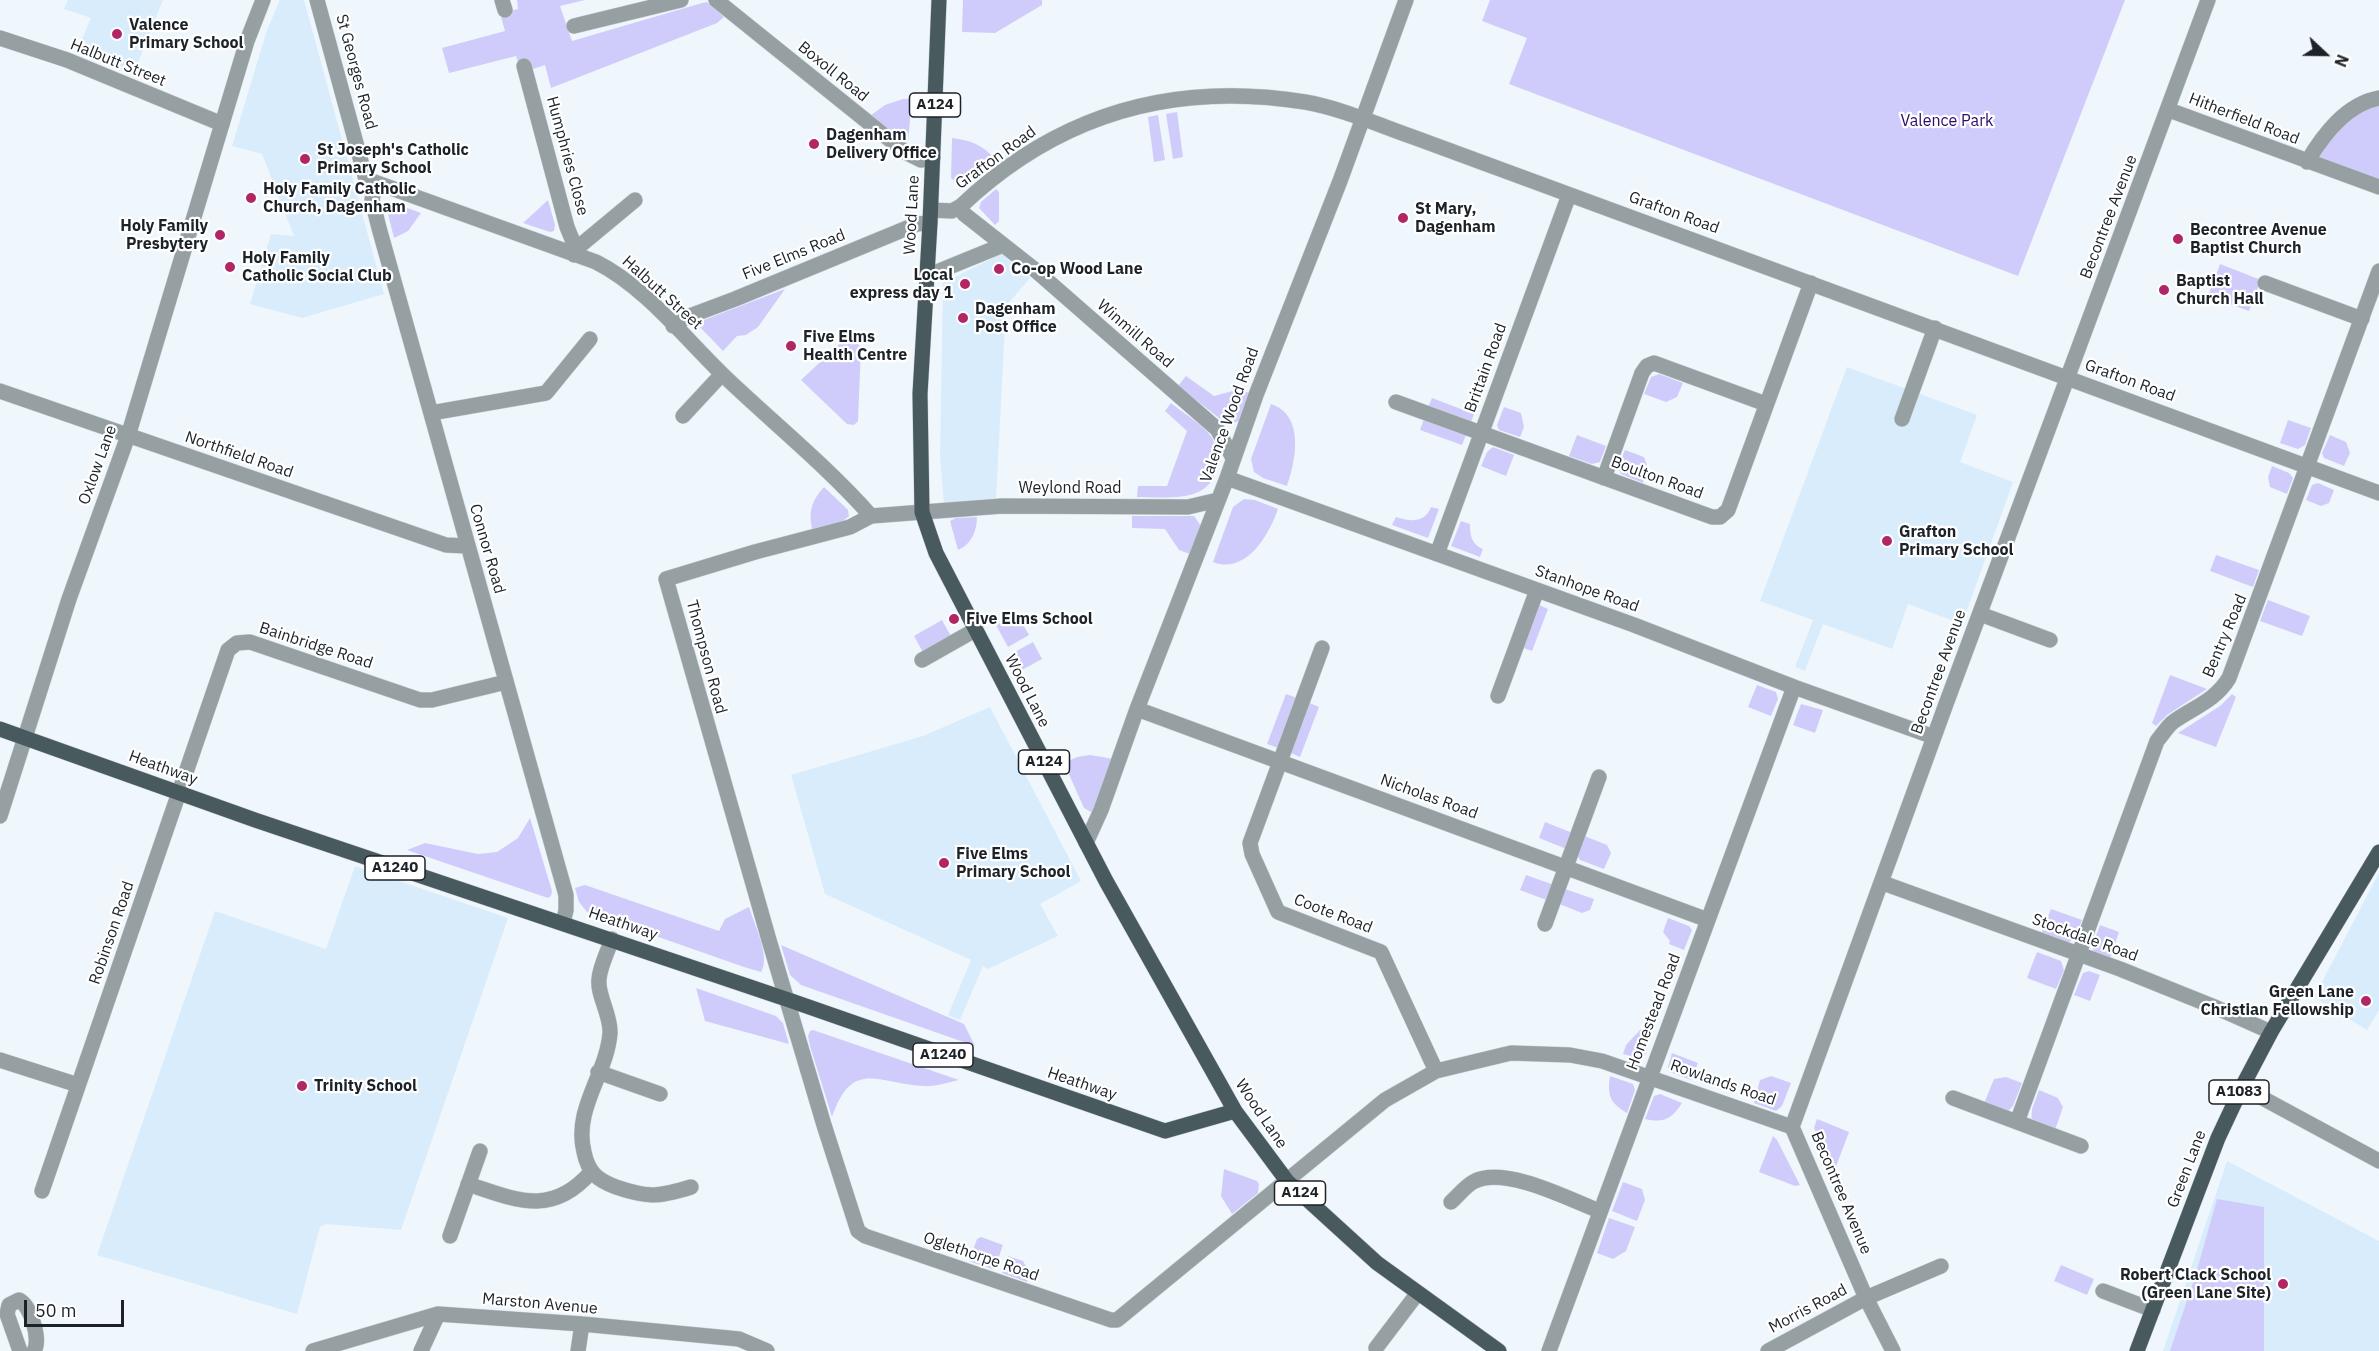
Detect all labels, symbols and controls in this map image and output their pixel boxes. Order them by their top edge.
street label: St Georges Road [331,12,381,132]
place label: Valence Primary School [129,15,243,53]
north arrow [2295,24,2355,84]
marker: Valence Primary School [110,27,124,41]
street label: Halbutt Street [67,35,169,91]
street label: Boxoll Road [794,38,872,106]
text: N [2330,52,2353,70]
street label: Hitherfield Road [2186,89,2302,149]
road number: A124 [910,93,960,117]
street label: Humphries Close [542,94,592,218]
park label: Valence Park [1901,111,1993,131]
street label: Grafton Road [952,122,1040,194]
place label: Dagenham Delivery Office [826,125,937,163]
marker: Dagenham Delivery Office [807,137,821,151]
place label: St Joseph's Catholic Primary School [317,140,469,178]
marker: St Joseph's Catholic Primary School [298,152,312,166]
street label: Becontree Avenue [2076,152,2142,282]
street label: Wood Lane [900,175,924,255]
place label: Holy Family Catholic Church, Dagenham [263,179,416,217]
street label: Grafton Road [1626,188,1722,238]
marker: Holy Family Catholic Church, Dagenham [244,191,258,205]
place label: St Mary, Dagenham [1415,199,1495,237]
marker: St Mary, Dagenham [1396,211,1410,225]
place label: Holy Family Presbytery [120,216,208,254]
place label: Becontree Avenue Baptist Church [2190,220,2327,258]
street label: Five Elms Road [740,226,848,284]
marker: Holy Family Presbytery [213,228,227,242]
marker: Becontree Avenue Baptist Church [2171,232,2185,246]
place label: Holy Family Catholic Social Club [242,248,392,286]
street label: Halbutt Street [618,252,706,334]
place label: Co-op Wood Lane [1011,259,1143,279]
marker: Holy Family Catholic Social Club [223,260,237,274]
marker: Co-op Wood Lane [992,262,1006,276]
place label: Local express day 1 [850,265,953,303]
place label: Baptist Church Hall [2176,271,2264,309]
marker: Local express day 1 [958,277,972,291]
marker: Baptist Church Hall [2157,283,2171,297]
street label: Winmill Road [1093,296,1177,372]
place label: Dagenham Post Office [975,299,1057,337]
marker: Dagenham Post Office [956,311,970,325]
street label: Brittain Road [1461,321,1511,415]
place label: Five Elms Health Centre [803,327,907,365]
marker: Five Elms Health Centre [784,339,798,353]
street label: Valence Wood Road [1197,345,1263,485]
street label: Grafton Road [2082,356,2178,406]
street label: Oxlow Lane [75,423,121,507]
street label: Northfield Road [182,428,296,482]
street label: Boulton Road [1608,452,1706,504]
street label: Weylond Road [1019,478,1121,498]
street label: Connor Road [465,502,509,596]
place label: Grafton Primary School [1899,522,2013,560]
marker: Grafton Primary School [1880,534,1894,548]
street label: Stanhope Road [1532,561,1642,617]
street label: Bentry Road [2199,592,2251,680]
street label: Thompson Road [682,598,730,716]
street label: Becontree Avenue [1908,607,1970,737]
place label: Five Elms School [966,609,1093,629]
marker: Five Elms School [947,612,961,626]
street label: Bainbridge Road [257,619,375,673]
street label: Wood Lane [1000,651,1054,731]
street label: Heathway [126,747,200,789]
road number: A124 [1018,750,1070,774]
street label: Nicholas Road [1377,770,1481,824]
place label: Five Elms Primary School [956,844,1070,882]
road number: A1240 [365,856,425,880]
marker: Five Elms Primary School [937,856,951,870]
street label: Robinson Road [85,879,139,987]
street label: Coote Road [1291,890,1375,938]
street label: Heathway [586,903,660,945]
street label: Stockdale Road [2029,910,2141,966]
street label: Homestead Road [1623,951,1685,1073]
place label: Green Lane Christian Fellowship [2200,982,2354,1020]
marker: Green Lane Christian Fellowship [2359,994,2373,1008]
road number: A1240 [913,1043,973,1067]
street label: Rowlands Road [1668,1056,1778,1110]
street label: Heathway [1045,1063,1119,1105]
place label: Trinity School [314,1076,417,1096]
street label: Wood Lane [1231,1076,1291,1152]
marker: Trinity School [295,1079,309,1093]
road number: A1083 [2209,1080,2269,1104]
street label: Green Lane [2163,1127,2211,1211]
street label: Becontree Avenue [1806,1129,1876,1257]
road number: A124 [1274,1181,1326,1205]
street label: Oglethorpe Road [921,1228,1041,1286]
place label: Robert Clack School (Green Lane Site) [2120,1265,2271,1303]
marker: Robert Clack School (Green Lane Site) [2276,1277,2290,1291]
street label: Morris Road [1766,1280,1850,1338]
scale bar [27,1288,128,1326]
street label: Marston Avenue [481,1289,599,1319]
text: 50 m [35,1299,77,1322]

